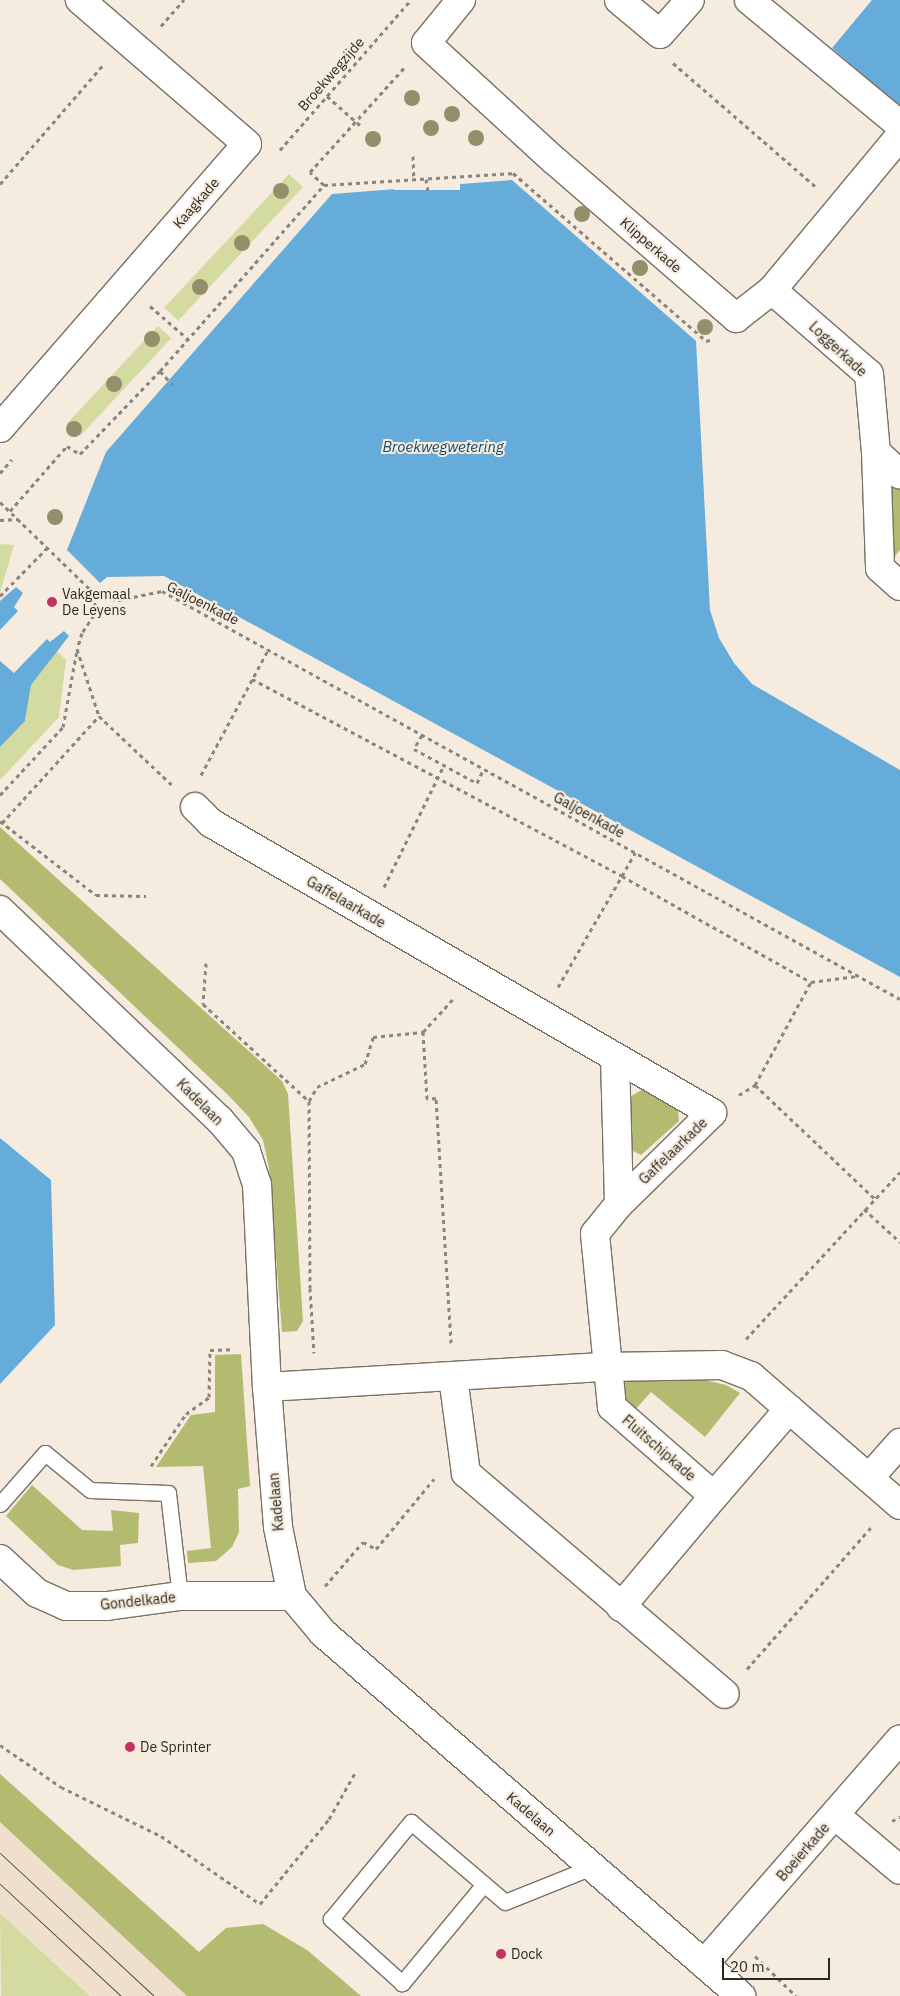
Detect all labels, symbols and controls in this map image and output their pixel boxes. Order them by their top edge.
street label: Broekwegzijde [294,34,368,114]
street label: Kaagkade [169,174,223,232]
street label: Klipperkade [617,214,685,276]
street label: Loggerkade [806,318,870,380]
water label: Broekwegwetering [382,438,504,456]
street label: Galjoenkade [164,578,242,628]
place label: Vakgemaal De Leyens [62,586,131,618]
marker: Vakgemaal De Leyens [46,596,58,608]
street label: Galjoenkade [551,789,627,841]
street label: Gaffelaarkade [304,873,388,931]
street label: Kadelaan [173,1075,227,1129]
street label: Gaffelaarkade [635,1114,711,1188]
street label: Fluitschipkade [619,1411,699,1485]
street label: Kadelaan [265,1472,287,1532]
street label: Gondelkade [99,1589,177,1613]
place label: De Sprinter [140,1739,211,1755]
marker: De Sprinter [124,1741,136,1753]
street label: Kadelaan [503,1788,559,1840]
street label: Boeierkade [773,1819,833,1885]
place label: Dock [511,1946,543,1962]
marker: Dock [495,1948,507,1960]
scale bar [725,1948,832,1980]
text: 20 m [730,1957,765,1976]

